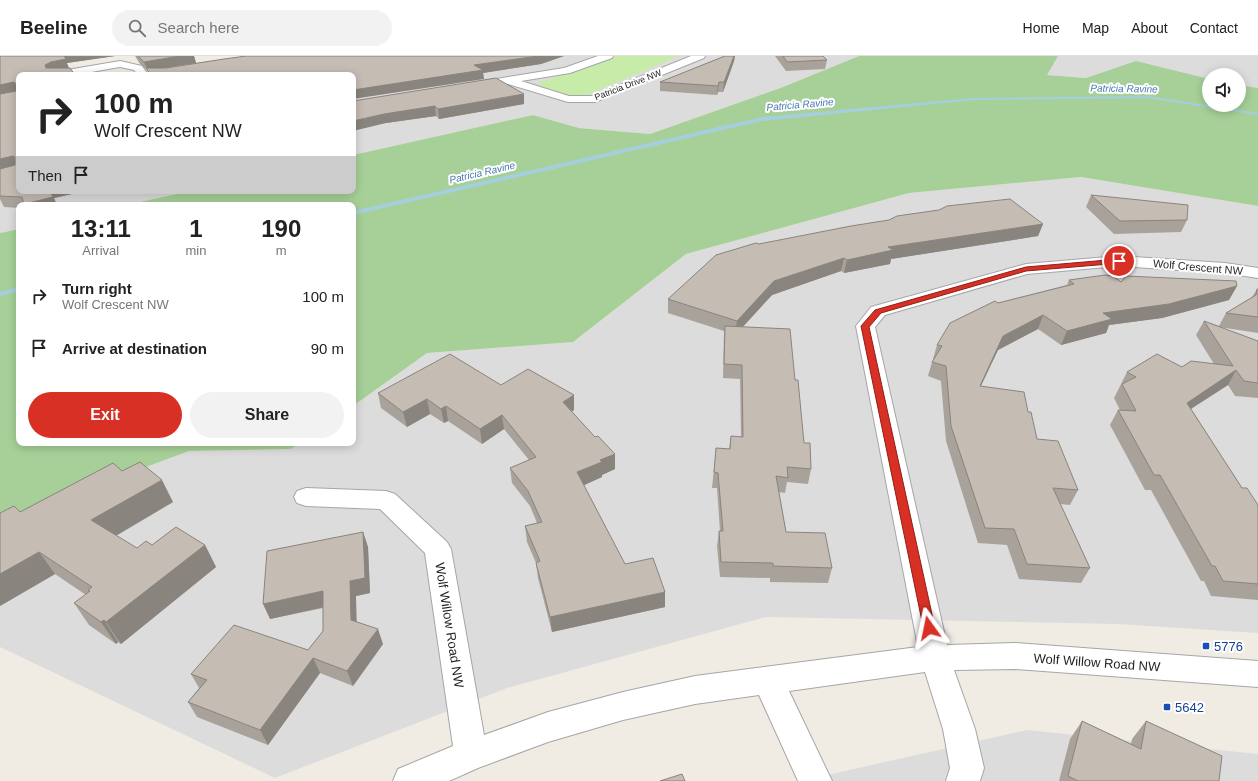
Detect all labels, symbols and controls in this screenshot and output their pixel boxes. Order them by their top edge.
search box [112,10,392,46]
text: Beeline [20,17,88,38]
icon: search [126,17,148,39]
text: Search here [158,19,239,36]
text: Home [1023,20,1060,36]
text: Map [1082,20,1109,36]
text: About [1131,20,1168,36]
text: Contact [1190,20,1238,36]
street label: Patricia Drive NW [593,67,663,102]
map controls [1202,68,1246,112]
button: sound [1202,68,1246,112]
water label: Patricia Ravine [1090,82,1158,95]
icon: right [28,88,80,140]
text: 100 m [94,88,173,119]
water label: Patricia Ravine [766,96,834,113]
text: Wolf Crescent NW [94,121,242,141]
water label: Patricia Ravine [448,159,517,185]
icon: arrive [70,164,92,186]
text: Then [28,167,62,184]
text: 13:11 [71,215,131,242]
text: 1 [189,215,203,242]
text: 190 [261,215,301,242]
text: Arrival [82,243,119,258]
text: min [186,243,206,258]
text: m [276,243,287,258]
pin [1102,244,1136,278]
icon: arrive [1108,250,1130,272]
street label: Wolf Crescent NW [1153,257,1244,277]
text: Turn right [62,280,132,297]
icon: right [28,285,50,307]
text: 100 m [302,288,344,305]
text: Wolf Crescent NW [62,297,169,312]
icon: arrive [28,337,50,359]
text: Arrive at destination [62,340,207,357]
text: 90 m [311,340,344,357]
button: Exit [28,392,182,438]
button: Share [190,392,344,438]
street label: Wolf Willow Road NW [432,561,467,690]
position arrow [908,607,950,649]
place label: 5776 [1214,639,1243,654]
marker: 5776 [1201,641,1211,651]
street label: Wolf Willow Road NW [1033,651,1162,674]
place label: 5642 [1175,700,1204,715]
marker: 5642 [1162,702,1172,712]

